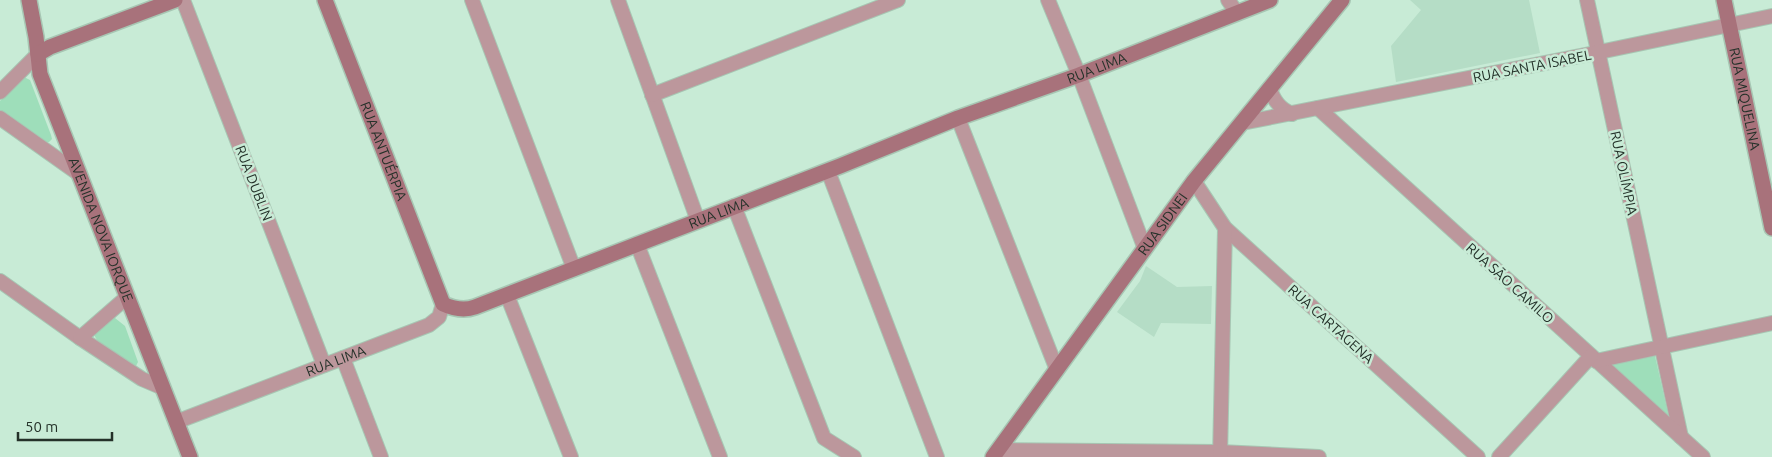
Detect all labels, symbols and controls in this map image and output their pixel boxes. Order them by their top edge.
street label: RUA MIQUELINA [1726,46,1763,152]
street label: RUA SANTA ISABEL [1471,47,1593,85]
street label: RUA LIMA [1065,49,1129,87]
street label: RUA ANTUÉRPIA [357,99,410,203]
street label: RUA OLÍMPIA [1607,129,1642,216]
street label: RUA DUBLIN [232,143,276,223]
street label: AVENIDA NOVA IORQUE [66,155,136,304]
street label: RUA SIDNEI [1135,190,1190,258]
street label: RUA LIMA [686,194,750,232]
street label: RUA SÃO CAMILO [1463,239,1558,327]
street label: RUA CARTAGENA [1285,281,1377,367]
street label: RUA LIMA [304,342,368,379]
scale bar [18,410,111,442]
text: 50 m [25,418,58,435]

